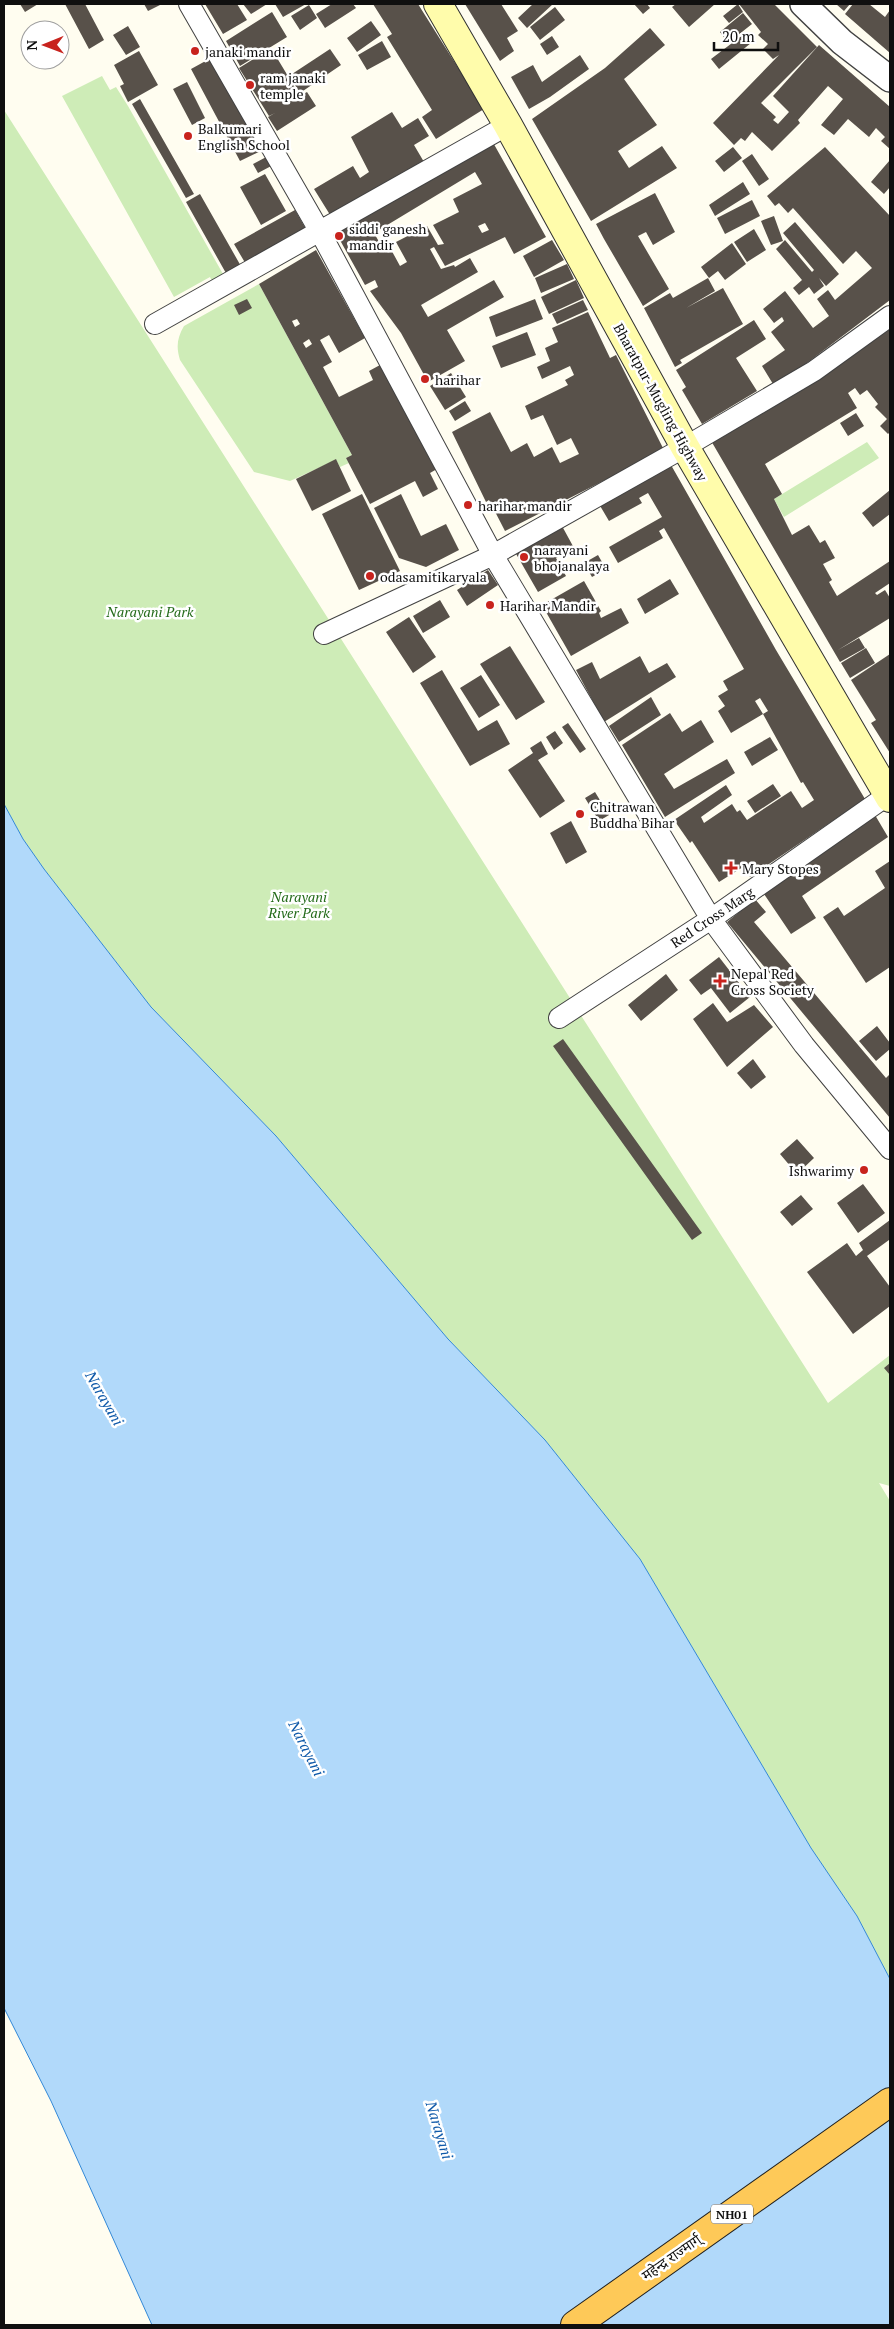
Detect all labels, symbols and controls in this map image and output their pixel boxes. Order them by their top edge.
north arrow [20,20,70,70]
scale bar [714,20,778,52]
text: 20 m [722,26,755,46]
text: N [22,39,41,51]
place label: janaki mandir [205,42,292,61]
marker: janaki mandir [189,45,201,57]
place label: ram janaki temple [260,68,326,103]
marker: ram janaki temple [244,79,256,91]
place label: Balkumari English School [198,119,290,154]
marker: Balkumari English School [182,130,194,142]
place label: siddi ganesh mandir [349,219,427,254]
marker: siddi ganesh mandir [333,230,345,242]
street label: Bharatpur-Mugling Highway [610,320,713,485]
place label: harihar [435,370,481,389]
marker: harihar [419,373,431,385]
place label: harihar mandir [478,496,572,515]
marker: harihar mandir [462,499,474,511]
place label: narayani bhojanalaya [534,540,610,575]
marker: narayani bhojanalaya [518,551,530,563]
place label: odasamitikaryala [380,567,487,586]
marker: odasamitikaryala [364,570,376,582]
place label: Harihar Mandir [500,596,596,615]
marker: Harihar Mandir [484,599,496,611]
park label: Narayani Park [106,602,194,621]
place label: Chitrawan Buddha Bihar [590,797,675,832]
marker: Chitrawan Buddha Bihar [574,808,586,820]
place label: Mary Stopes [742,859,819,878]
marker: Mary Stopes [724,861,738,875]
street label: Red Cross Marg [667,882,758,952]
park label: Narayani River Park [267,887,330,922]
place label: Nepal Red Cross Society [731,964,815,999]
marker: Nepal Red Cross Society [713,974,727,988]
place label: Ishwarimy [789,1161,855,1180]
marker: Ishwarimy [858,1164,870,1176]
water label: Narayani [81,1366,129,1430]
water label: Narayani [284,1716,330,1780]
water label: Narayani [421,2098,459,2162]
road number: NH01 [711,2204,753,2224]
street label: महेन्द्र राज्मार्ग् [638,2229,707,2285]

